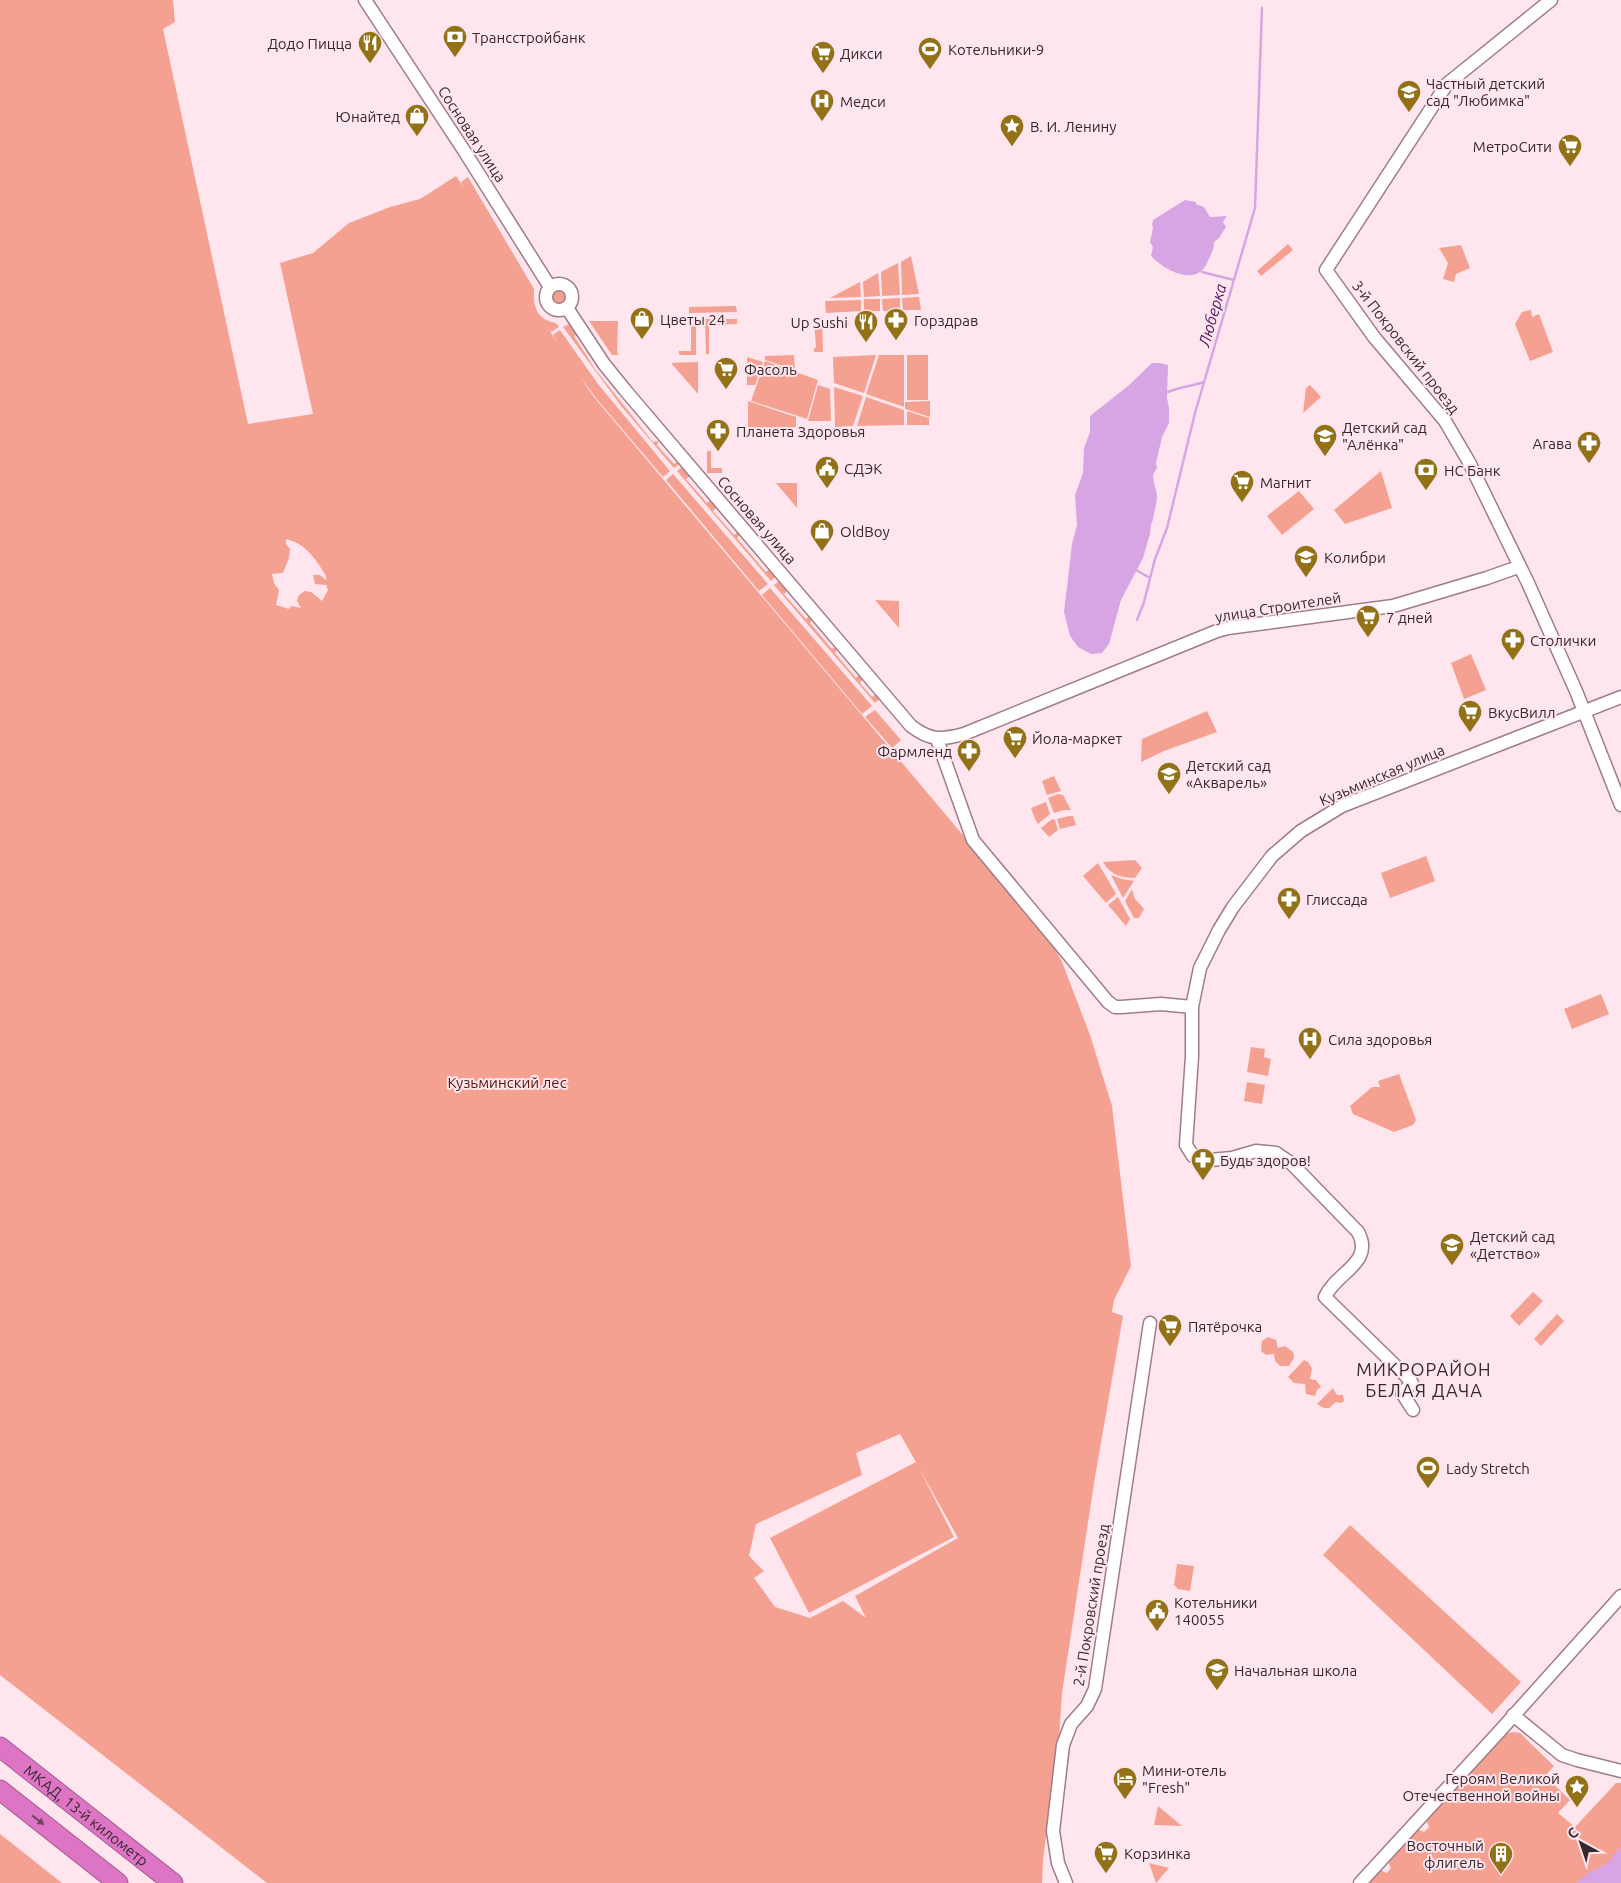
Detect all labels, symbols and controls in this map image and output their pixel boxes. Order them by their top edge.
bank icon: Трансстройбанк [442,24,468,58]
place label: Трансстройбанк [472,29,586,46]
restaurant icon: Додо Пицца [357,30,383,64]
place label: Додо Пицца [267,35,352,52]
sports icon: Котельники-9 [917,36,943,70]
supermarket icon: Дикси [810,40,836,74]
place label: Котельники-9 [948,41,1044,58]
place label: Дикси [840,45,883,62]
place label: Частный детский сад "Любимка" [1426,75,1545,109]
school or university icon: Частный детский сад "Любимка" [1396,79,1422,113]
street label: Сосновая улица [435,83,509,185]
hospital icon: Медси [809,88,835,122]
place label: Медси [840,93,886,110]
shop icon: Юнайтед [404,103,430,137]
place label: Юнайтед [336,108,400,125]
place icon: В. И. Ленину [999,113,1025,147]
place label: В. И. Ленину [1030,118,1117,135]
supermarket icon: МетроСити [1557,133,1583,167]
place label: МетроСити [1473,138,1552,155]
street label: 3-й Покровский проезд [1349,277,1463,417]
water label: Люберка [1194,281,1230,349]
shop icon: Цветы 24 [629,306,655,340]
pharmacy icon: Горздрав [883,307,909,341]
restaurant icon: Up Sushi [853,309,879,343]
place label: Цветы 24 [660,311,725,328]
place label: Горздрав [914,312,978,329]
place label: Up Sushi [790,314,848,331]
supermarket icon: Фасоль [713,356,739,390]
place label: Фасоль [744,361,797,378]
pharmacy icon: Планета Здоровья [705,418,731,452]
place label: Детский сад "Алёнка" [1342,419,1427,453]
place label: Планета Здоровья [736,423,865,440]
school or university icon: Детский сад "Алёнка" [1312,423,1338,457]
pharmacy icon: Агава [1576,430,1602,464]
place label: Агава [1533,435,1572,452]
public building icon: СДЭК [814,455,840,489]
bank icon: НС Банк [1413,457,1439,491]
place label: СДЭК [844,460,882,477]
place label: НС Банк [1444,462,1501,479]
supermarket icon: Магнит [1229,469,1255,503]
street label: Сосновая улица [714,473,800,567]
place label: Магнит [1260,474,1311,491]
shop icon: OldBoy [809,518,835,552]
place label: OldBoy [840,523,890,540]
school or university icon: Колибри [1293,544,1319,578]
place label: Колибри [1324,549,1386,566]
street label: улица Строителей [1214,589,1342,625]
supermarket icon: 7 дней [1355,604,1381,638]
place label: 7 дней [1386,609,1433,626]
pharmacy icon: Столички [1500,627,1526,661]
place label: Столички [1530,632,1596,649]
supermarket icon: ВкусВилл [1457,699,1483,733]
place label: ВкусВилл [1488,704,1555,721]
supermarket icon: Йола-маркет [1002,725,1028,759]
place label: Йола-маркет [1032,730,1123,747]
pharmacy icon: Фармленд [956,738,982,772]
street label: Кузьминская улица [1317,741,1447,809]
place label: Фармленд [877,743,952,760]
place label: Детский сад «Акварель» [1186,757,1271,791]
school or university icon: Детский сад «Акварель» [1156,761,1182,795]
pharmacy icon: Глиссада [1276,886,1302,920]
place label: Глиссада [1306,891,1368,908]
hospital icon: Сила здоровья [1297,1026,1323,1060]
place label: Сила здоровья [1328,1031,1432,1048]
park label: Кузьминский лес [447,1074,567,1091]
pharmacy icon: Будь здоров! [1190,1147,1216,1181]
place label: Будь здоров! [1220,1152,1311,1169]
place label: Детский сад «Детство» [1470,1228,1555,1262]
school or university icon: Детский сад «Детство» [1439,1232,1465,1266]
supermarket icon: Пятёрочка [1157,1313,1183,1347]
place label: Пятёрочка [1188,1318,1262,1335]
district label: МИКРОРАЙОН БЕЛАЯ ДАЧА [1356,1359,1492,1400]
sports icon: Lady Stretch [1415,1455,1441,1489]
place label: Lady Stretch [1446,1460,1530,1477]
street label: 2-й Покровский проезд [1070,1522,1112,1687]
place label: Котельники 140055 [1174,1594,1257,1628]
public building icon: Котельники 140055 [1144,1598,1170,1632]
school or university icon: Начальная школа [1204,1657,1230,1691]
place label: Начальная школа [1234,1662,1357,1679]
street label: МКАД, 13-й километр [21,1761,152,1869]
place label: Мини-отель "Fresh" [1142,1762,1226,1796]
hotel icon: Мини-отель "Fresh" [1112,1766,1138,1800]
place label: Героям Великой Отечественной войны [1402,1770,1560,1804]
place icon: Героям Великой Отечественной войны [1564,1774,1590,1808]
one-way arrow [31,1815,44,1826]
north arrow [1556,1818,1606,1868]
text: С [1564,1824,1581,1842]
place label: Восточный флигель [1406,1837,1484,1871]
supermarket icon: Корзинка [1093,1840,1119,1874]
building icon: Восточный флигель [1488,1841,1514,1875]
place label: Корзинка [1124,1845,1191,1862]

